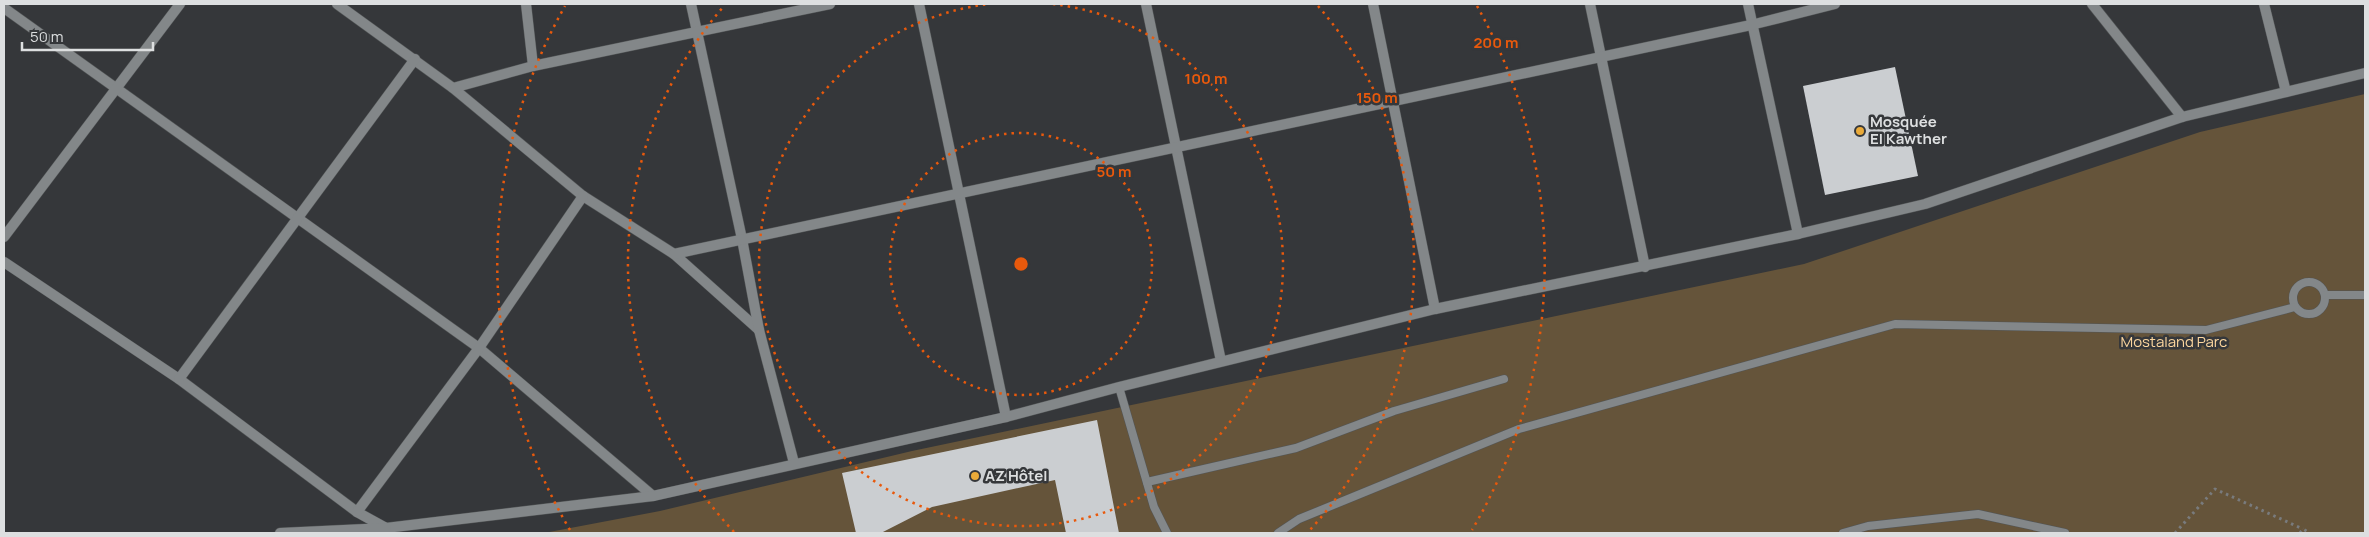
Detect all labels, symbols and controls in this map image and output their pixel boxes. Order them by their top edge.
scale bar [22,20,154,52]
text: 50 m [30,26,64,47]
text: 200 m [1473,32,1519,53]
text: 100 m [1185,68,1227,89]
text: 150 m [1356,87,1398,108]
place label: Mosquée El Kawther [1870,111,1947,149]
marker: Mosquée El Kawther [1854,125,1866,137]
text: 50 m [1096,161,1132,182]
centre of rings [1012,255,1030,273]
park label: Mostaland Parc [2121,331,2227,352]
place label: AZ Hôtel [985,465,1047,486]
marker: AZ Hôtel [969,470,981,482]

